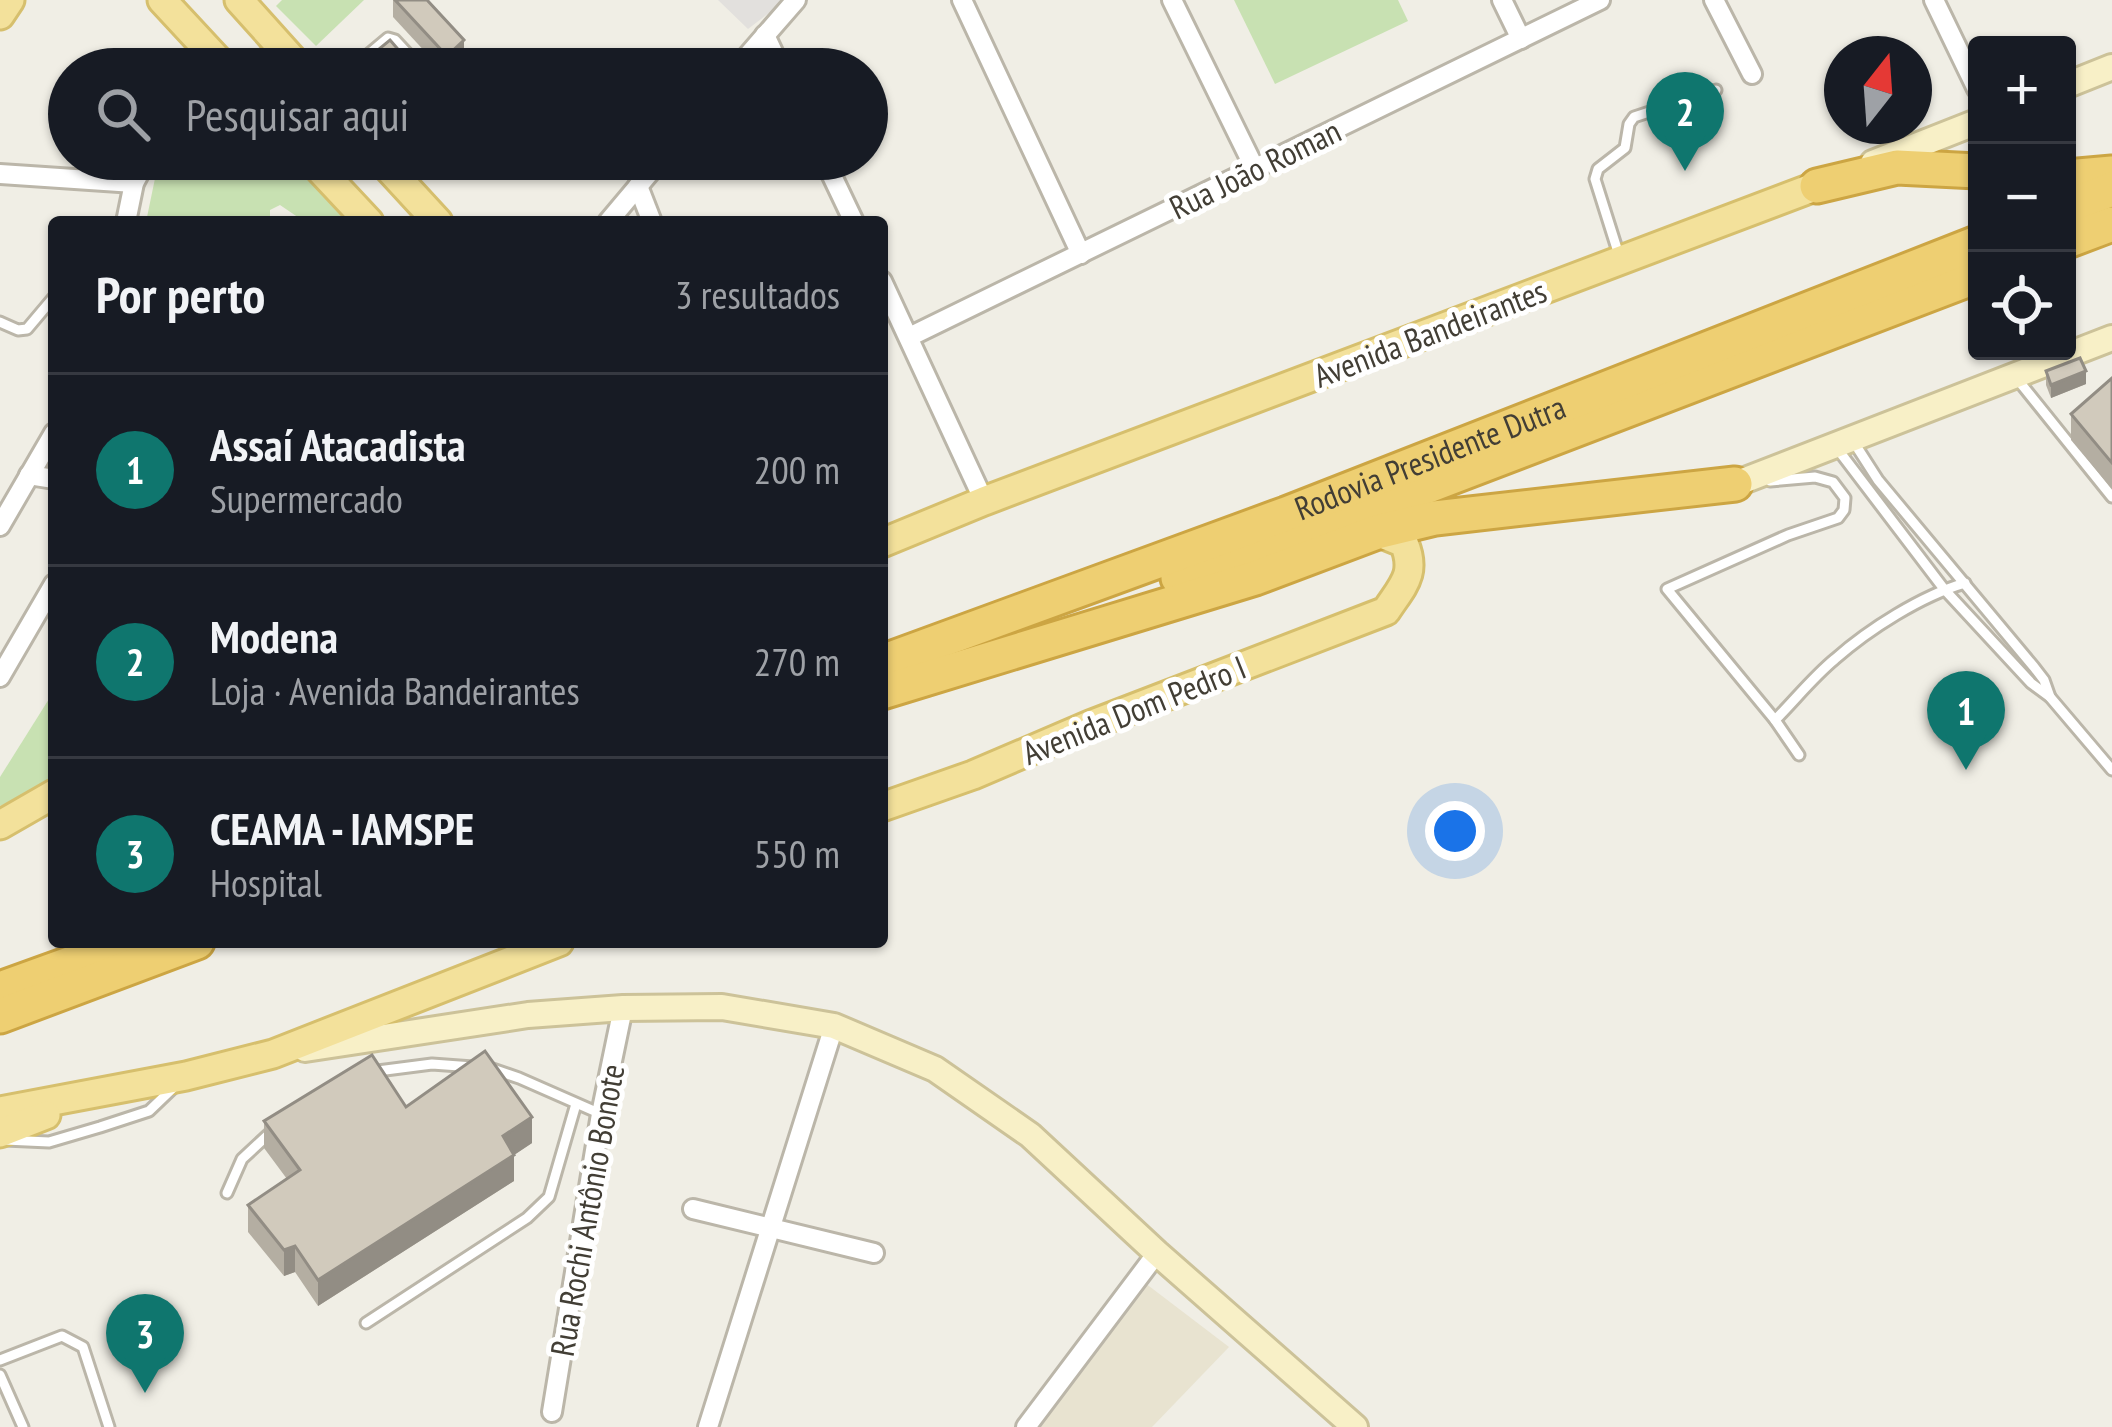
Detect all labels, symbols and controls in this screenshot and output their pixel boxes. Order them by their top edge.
north arrow [1824,36,1932,144]
map controls [1968,36,2076,360]
button: + [1968,36,2076,144]
search box [48,48,888,180]
pin: 2 [1646,72,1724,171]
icon: search [90,81,156,147]
text: Pesquisar aqui [186,85,409,143]
street label: Rua João Roman [1162,109,1347,228]
button: − [1968,144,2076,252]
button: locate [1968,252,2076,360]
text: Por perto [96,261,265,327]
street label: Avenida Bandeirantes [1307,268,1552,397]
text: 3 resultados [675,269,840,320]
street label: Rodovia Presidente Dutra [1288,385,1571,529]
text: Assaí Atacadista [210,415,466,473]
text: 1 [126,444,144,495]
text: 200 m [754,444,840,495]
text: Supermercado [210,473,403,524]
text: Modena [210,607,338,665]
text: 2 [126,636,144,687]
text: 270 m [754,636,840,687]
street label: Avenida Dom Pedro I [1016,645,1252,774]
text: Loja · Avenida Bandeirantes [210,665,580,716]
pin: 1 [1927,671,2005,770]
text: CEAMA - IAMSPE [210,799,474,857]
your location [1425,801,1485,861]
text: 3 [126,828,144,879]
text: 550 m [754,828,840,879]
text: Hospital [210,857,322,908]
street label: Rua Rochi Antônio Bonote [540,1061,633,1359]
pin: 3 [106,1294,184,1393]

